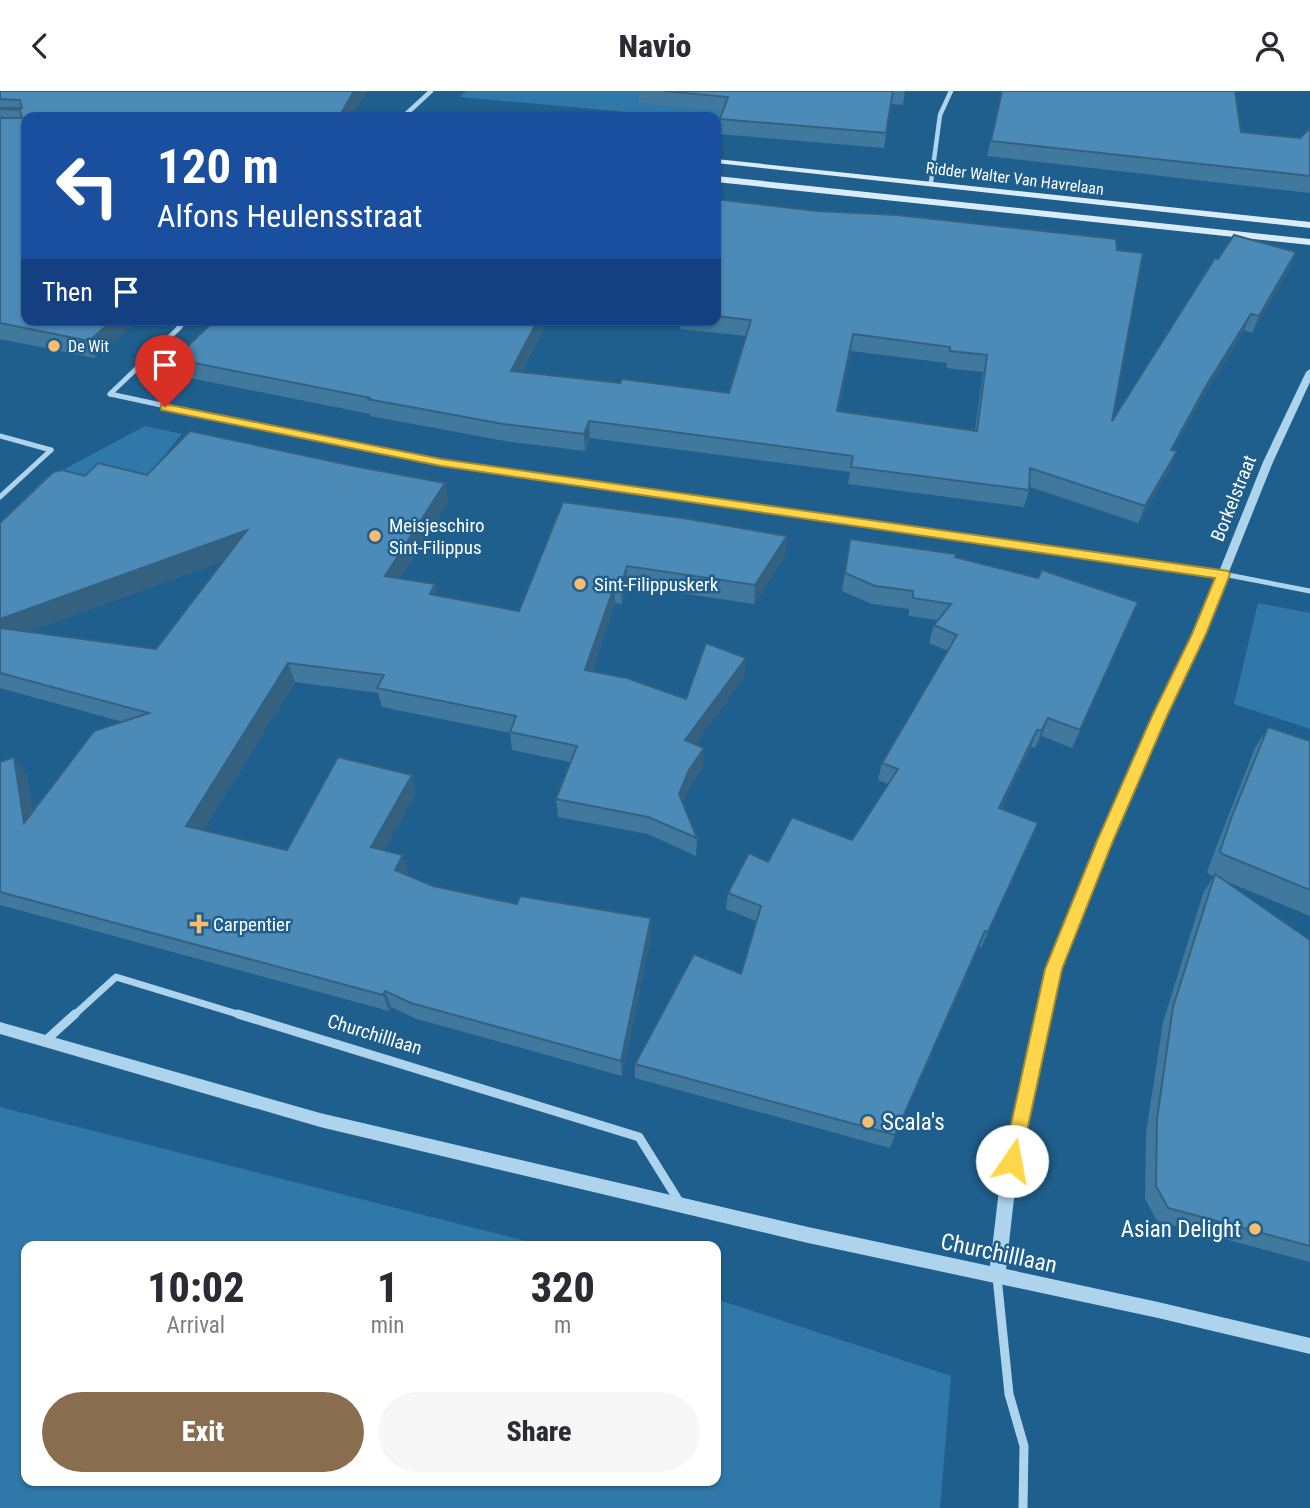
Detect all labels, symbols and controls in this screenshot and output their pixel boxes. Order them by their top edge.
icon: back [21,27,59,65]
text: Navio [619,27,691,65]
icon: person [1251,27,1289,65]
text: 120 m [157,138,279,195]
icon: left [42,140,133,231]
street label: Ridder Walter Van Havrelaan [925,158,1105,199]
text: Alfons Heulensstraat [157,197,422,235]
icon: arrive [107,273,145,311]
text: Then [42,277,93,307]
pin [135,335,195,407]
place label: De Wit [68,337,109,356]
marker: De Wit [46,338,62,354]
icon: arrive [146,346,184,384]
street label: Borkelstraat [1206,452,1261,545]
place label: Meisjeschiro Sint-Filippus [389,514,485,559]
marker: Meisjeschiro Sint-Filippus [367,528,383,544]
place label: Sint-Filippuskerk [594,573,719,596]
marker: Sint-Filippuskerk [572,576,588,592]
place label: Carpentier [213,913,291,936]
marker: Carpentier [191,916,207,932]
street label: Churchilllaan [325,1009,425,1060]
place label: Scala's [882,1109,945,1136]
marker: Scala's [860,1114,876,1130]
position arrow [975,1124,1049,1198]
place label: Asian Delight [1121,1216,1241,1243]
marker: Asian Delight [1247,1221,1263,1237]
street label: Churchilllaan [938,1228,1059,1279]
text: 10:02 [147,1263,244,1312]
text: 1 [377,1263,398,1312]
text: 320 [531,1263,595,1312]
text: Arrival [167,1312,225,1339]
text: min [371,1312,404,1339]
text: m [554,1312,571,1339]
button: Exit [42,1392,364,1472]
button: Share [378,1392,700,1472]

